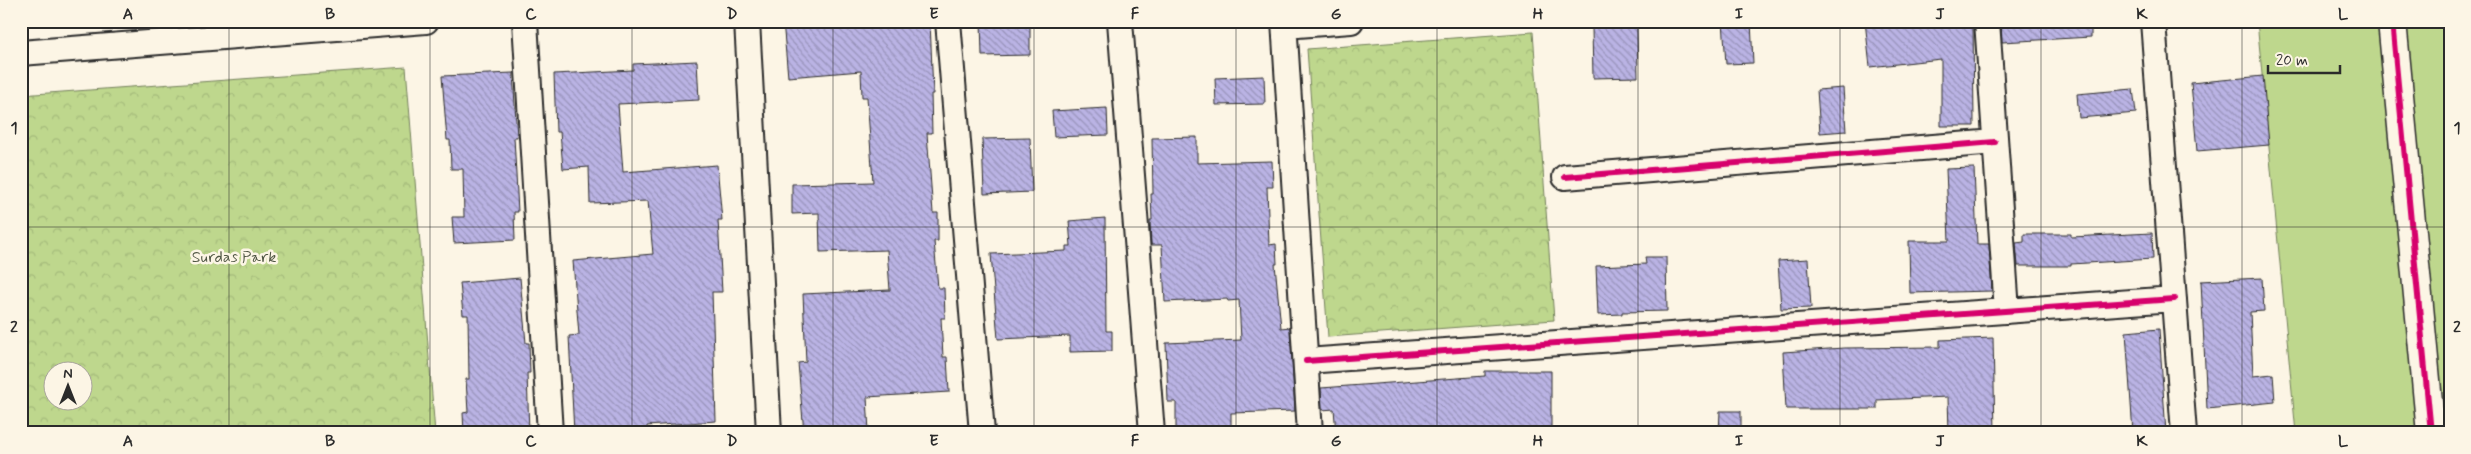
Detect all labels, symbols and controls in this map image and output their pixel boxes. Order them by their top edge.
text: A [123,4,133,25]
text: B [325,4,335,25]
text: C [525,4,537,25]
text: D [726,4,738,25]
text: E [929,4,939,25]
text: F [1131,4,1140,25]
text: G [1331,4,1342,25]
text: H [1533,4,1544,25]
text: I [1735,4,1744,25]
text: J [1935,4,1945,25]
text: K [2136,4,2148,25]
text: L [2338,4,2349,25]
scale bar [2268,42,2341,74]
text: 20 m [2276,51,2308,71]
text: 1 [10,118,18,139]
text: 1 [2453,118,2461,139]
park label: Surdas Park [192,247,276,268]
text: 2 [10,317,18,338]
text: 2 [2453,317,2461,338]
north arrow [42,362,92,412]
text: N [63,365,73,383]
text: A [123,431,133,452]
text: B [325,431,335,452]
text: C [525,431,537,452]
text: D [726,431,738,452]
text: E [929,431,939,452]
text: F [1131,431,1140,452]
text: G [1331,431,1342,452]
text: H [1533,431,1544,452]
text: I [1735,431,1744,452]
text: J [1935,431,1945,452]
text: K [2136,431,2148,452]
text: L [2338,431,2349,452]

